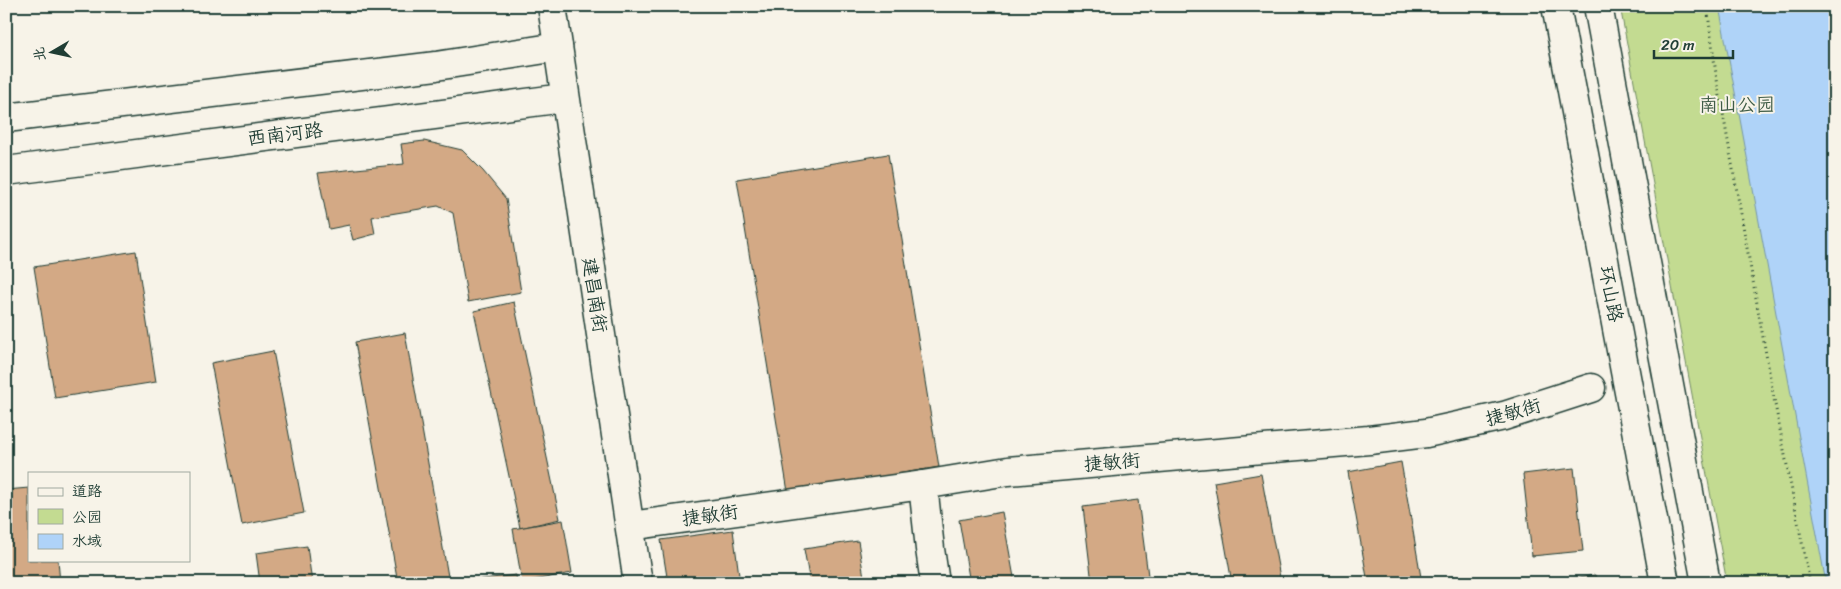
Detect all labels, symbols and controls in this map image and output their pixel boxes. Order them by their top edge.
north arrow [28,28,78,78]
scale bar [1654,28,1732,60]
text: 20 m [1661,32,1695,58]
text: 北 [26,45,53,63]
park label: 南山公园 [1699,88,1775,121]
street label: 西南河路 [245,113,325,155]
street label: 建昌南街 [573,255,617,335]
street label: 环山路 [1589,263,1633,325]
street label: 捷敏街 [1481,388,1545,436]
street label: 捷敏街 [1082,443,1142,481]
legend [28,472,190,562]
text: 道路 [72,478,102,504]
street label: 捷敏街 [679,495,741,535]
text: 公园 [72,504,102,530]
text: 水域 [72,528,102,554]

